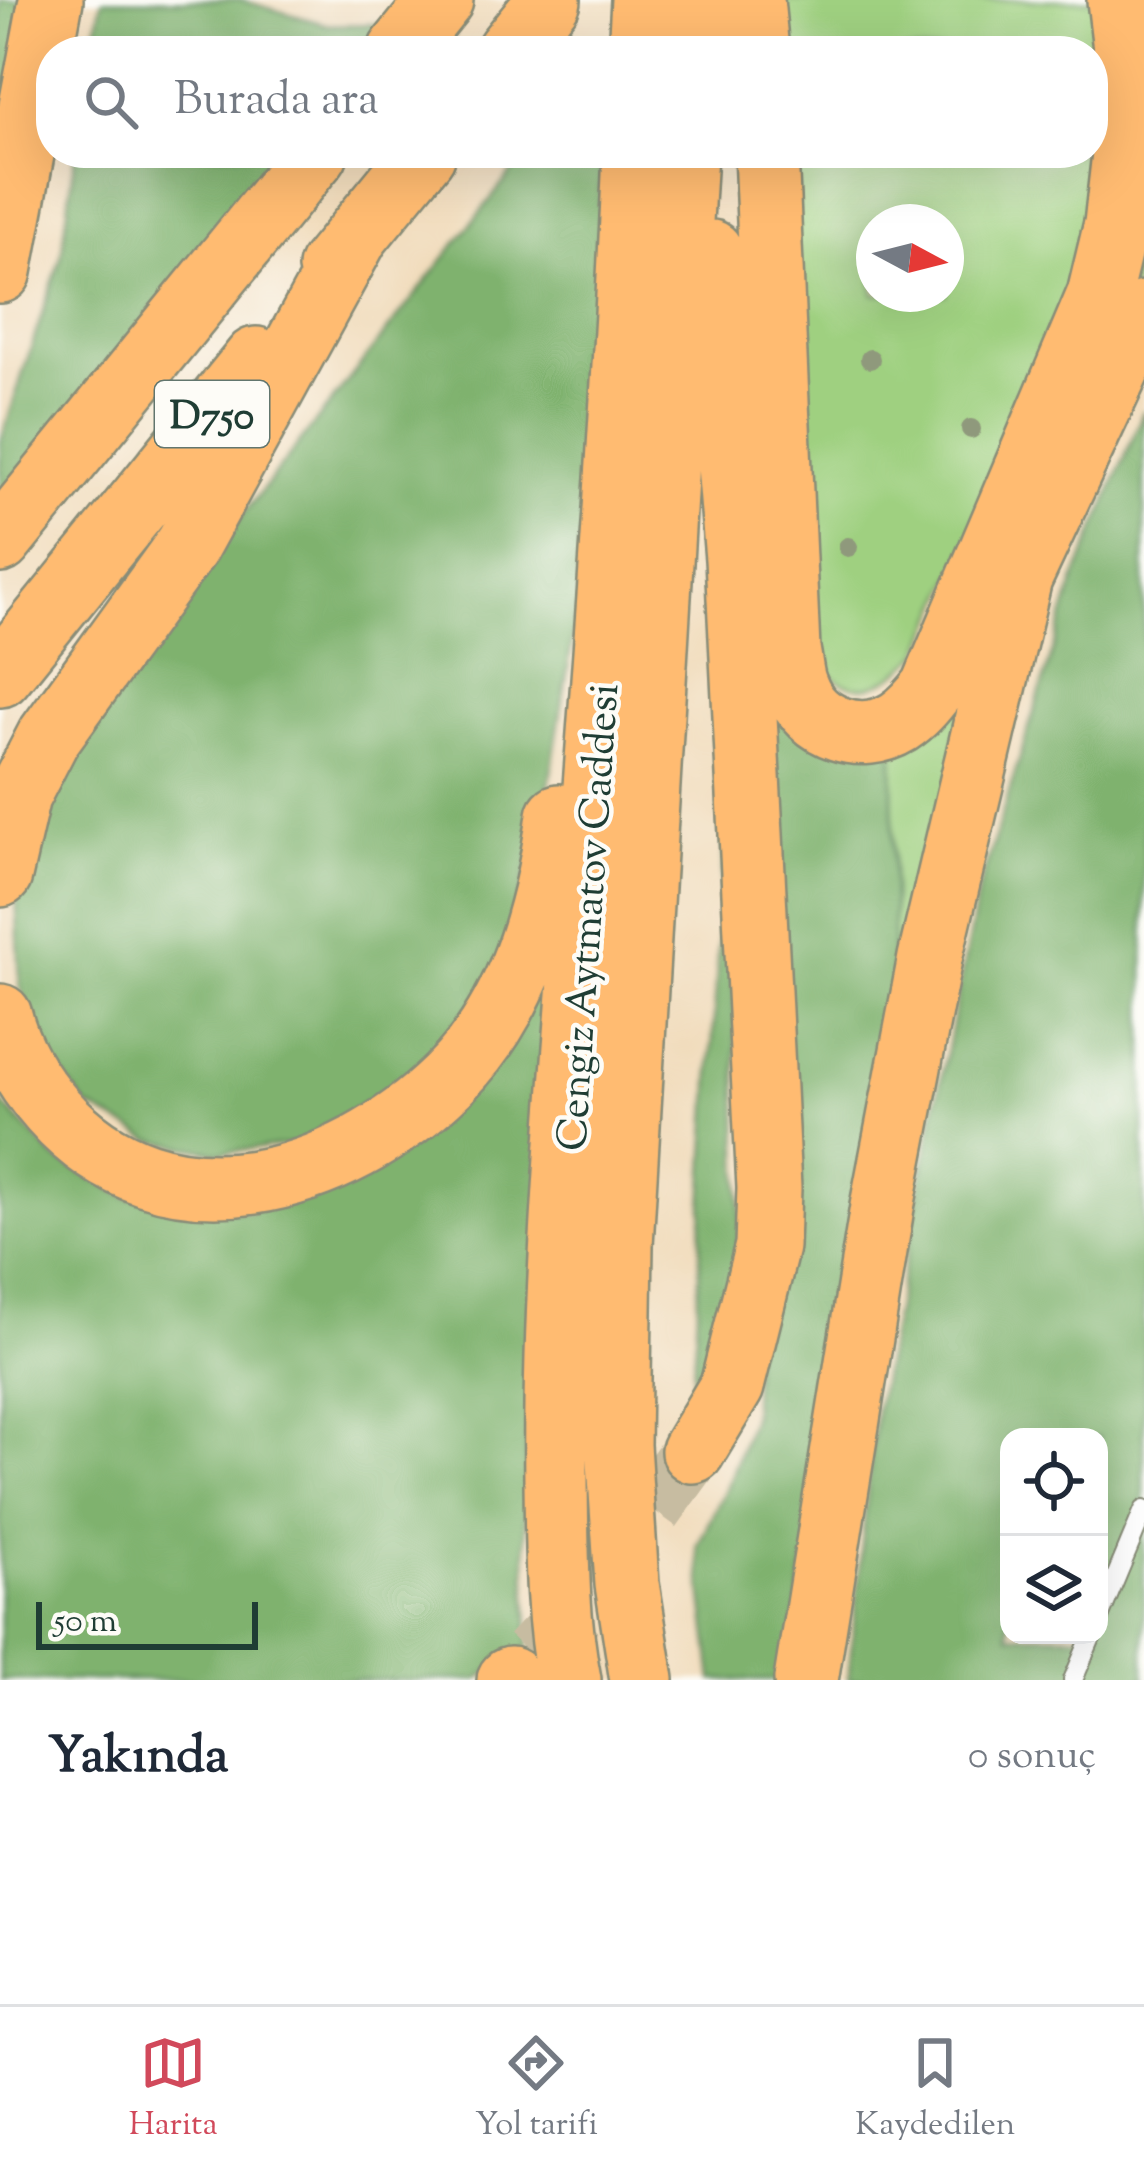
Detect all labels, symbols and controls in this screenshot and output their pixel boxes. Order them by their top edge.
search box [36,36,1108,168]
icon: search [78,69,144,135]
text: Burada ara [174,70,379,135]
north arrow [856,204,964,312]
road number: D750 [155,381,269,447]
street label: Cengiz Aytmatov Caddesi [545,682,637,1153]
map controls [1000,1428,1108,1644]
button: locate [1000,1428,1108,1536]
button: layers [1000,1536,1108,1644]
scale bar [36,1596,258,1649]
text: 50 m [54,1599,117,1647]
text: Yakında [48,1722,229,1795]
text: 0 sonuç [968,1730,1096,1786]
tab: Harita [129,2030,218,2150]
tab: Yol tarifi [475,2030,598,2150]
tab: Kaydedilen [855,2030,1015,2150]

